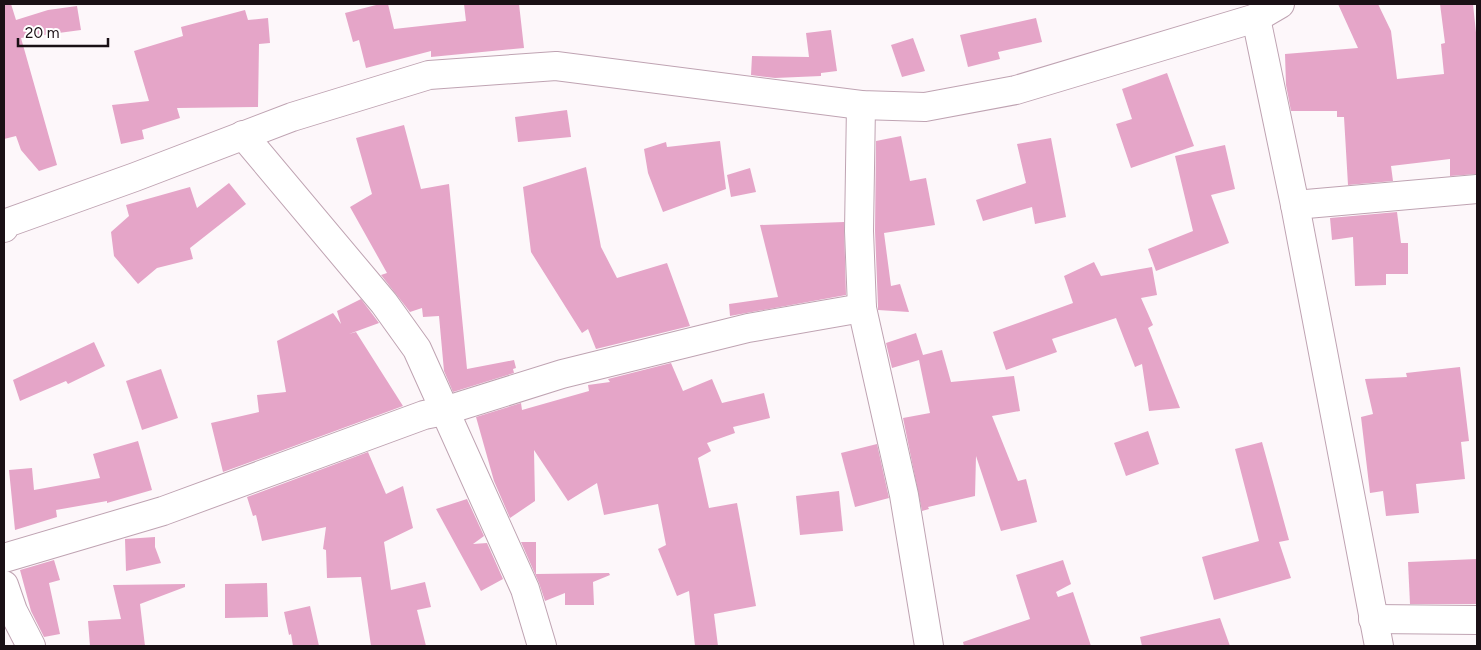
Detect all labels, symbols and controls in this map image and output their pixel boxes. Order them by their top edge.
scale bar [18,15,108,47]
text: 20 m [25,24,59,42]

